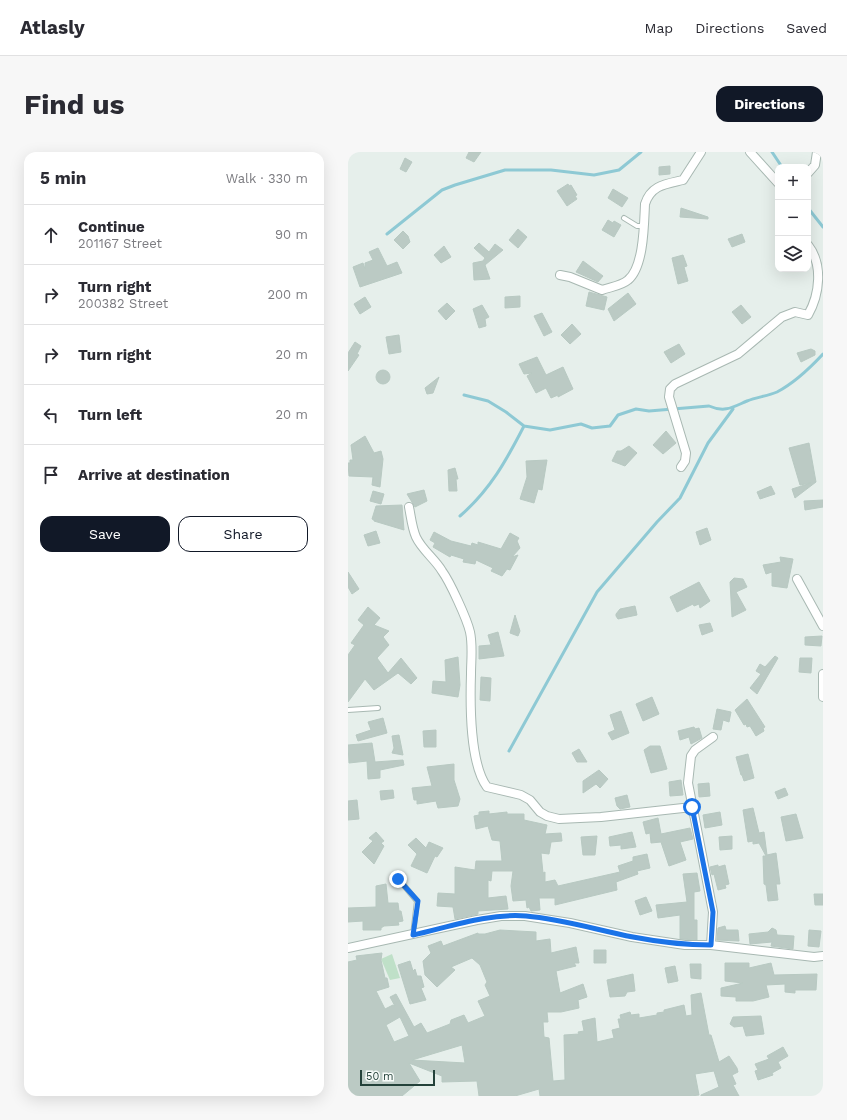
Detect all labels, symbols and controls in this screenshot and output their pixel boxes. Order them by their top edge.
text: Atlasly [20,16,85,39]
text: Map [645,20,673,36]
text: Directions [695,20,764,36]
text: Saved [786,20,827,36]
button: Directions [716,86,823,122]
text: Find us [24,88,124,121]
map controls [775,164,811,272]
button: + [775,164,811,200]
text: 5 min [40,168,86,188]
text: Walk · 330 m [226,171,308,186]
button: − [775,200,811,236]
text: Continue [78,218,145,236]
icon: ahead [40,224,62,246]
text: 90 m [275,227,308,242]
text: 201167 Street [78,236,162,251]
button: layers [775,236,811,272]
text: Turn right [78,278,151,296]
icon: right [40,284,62,306]
text: 200 m [267,287,308,302]
text: 200382 Street [78,296,168,311]
icon: right [40,344,62,366]
text: Turn right [78,346,151,364]
text: 20 m [276,347,308,362]
icon: left [40,404,62,426]
text: Turn left [78,406,142,424]
text: 20 m [276,407,308,422]
icon: arrive [40,464,62,486]
text: Arrive at destination [78,466,230,484]
button: Save [40,516,170,552]
button: Share [178,516,308,552]
route start [683,798,701,816]
route end [389,870,407,888]
scale bar [360,1068,435,1087]
text: 50 m [366,1070,393,1083]

